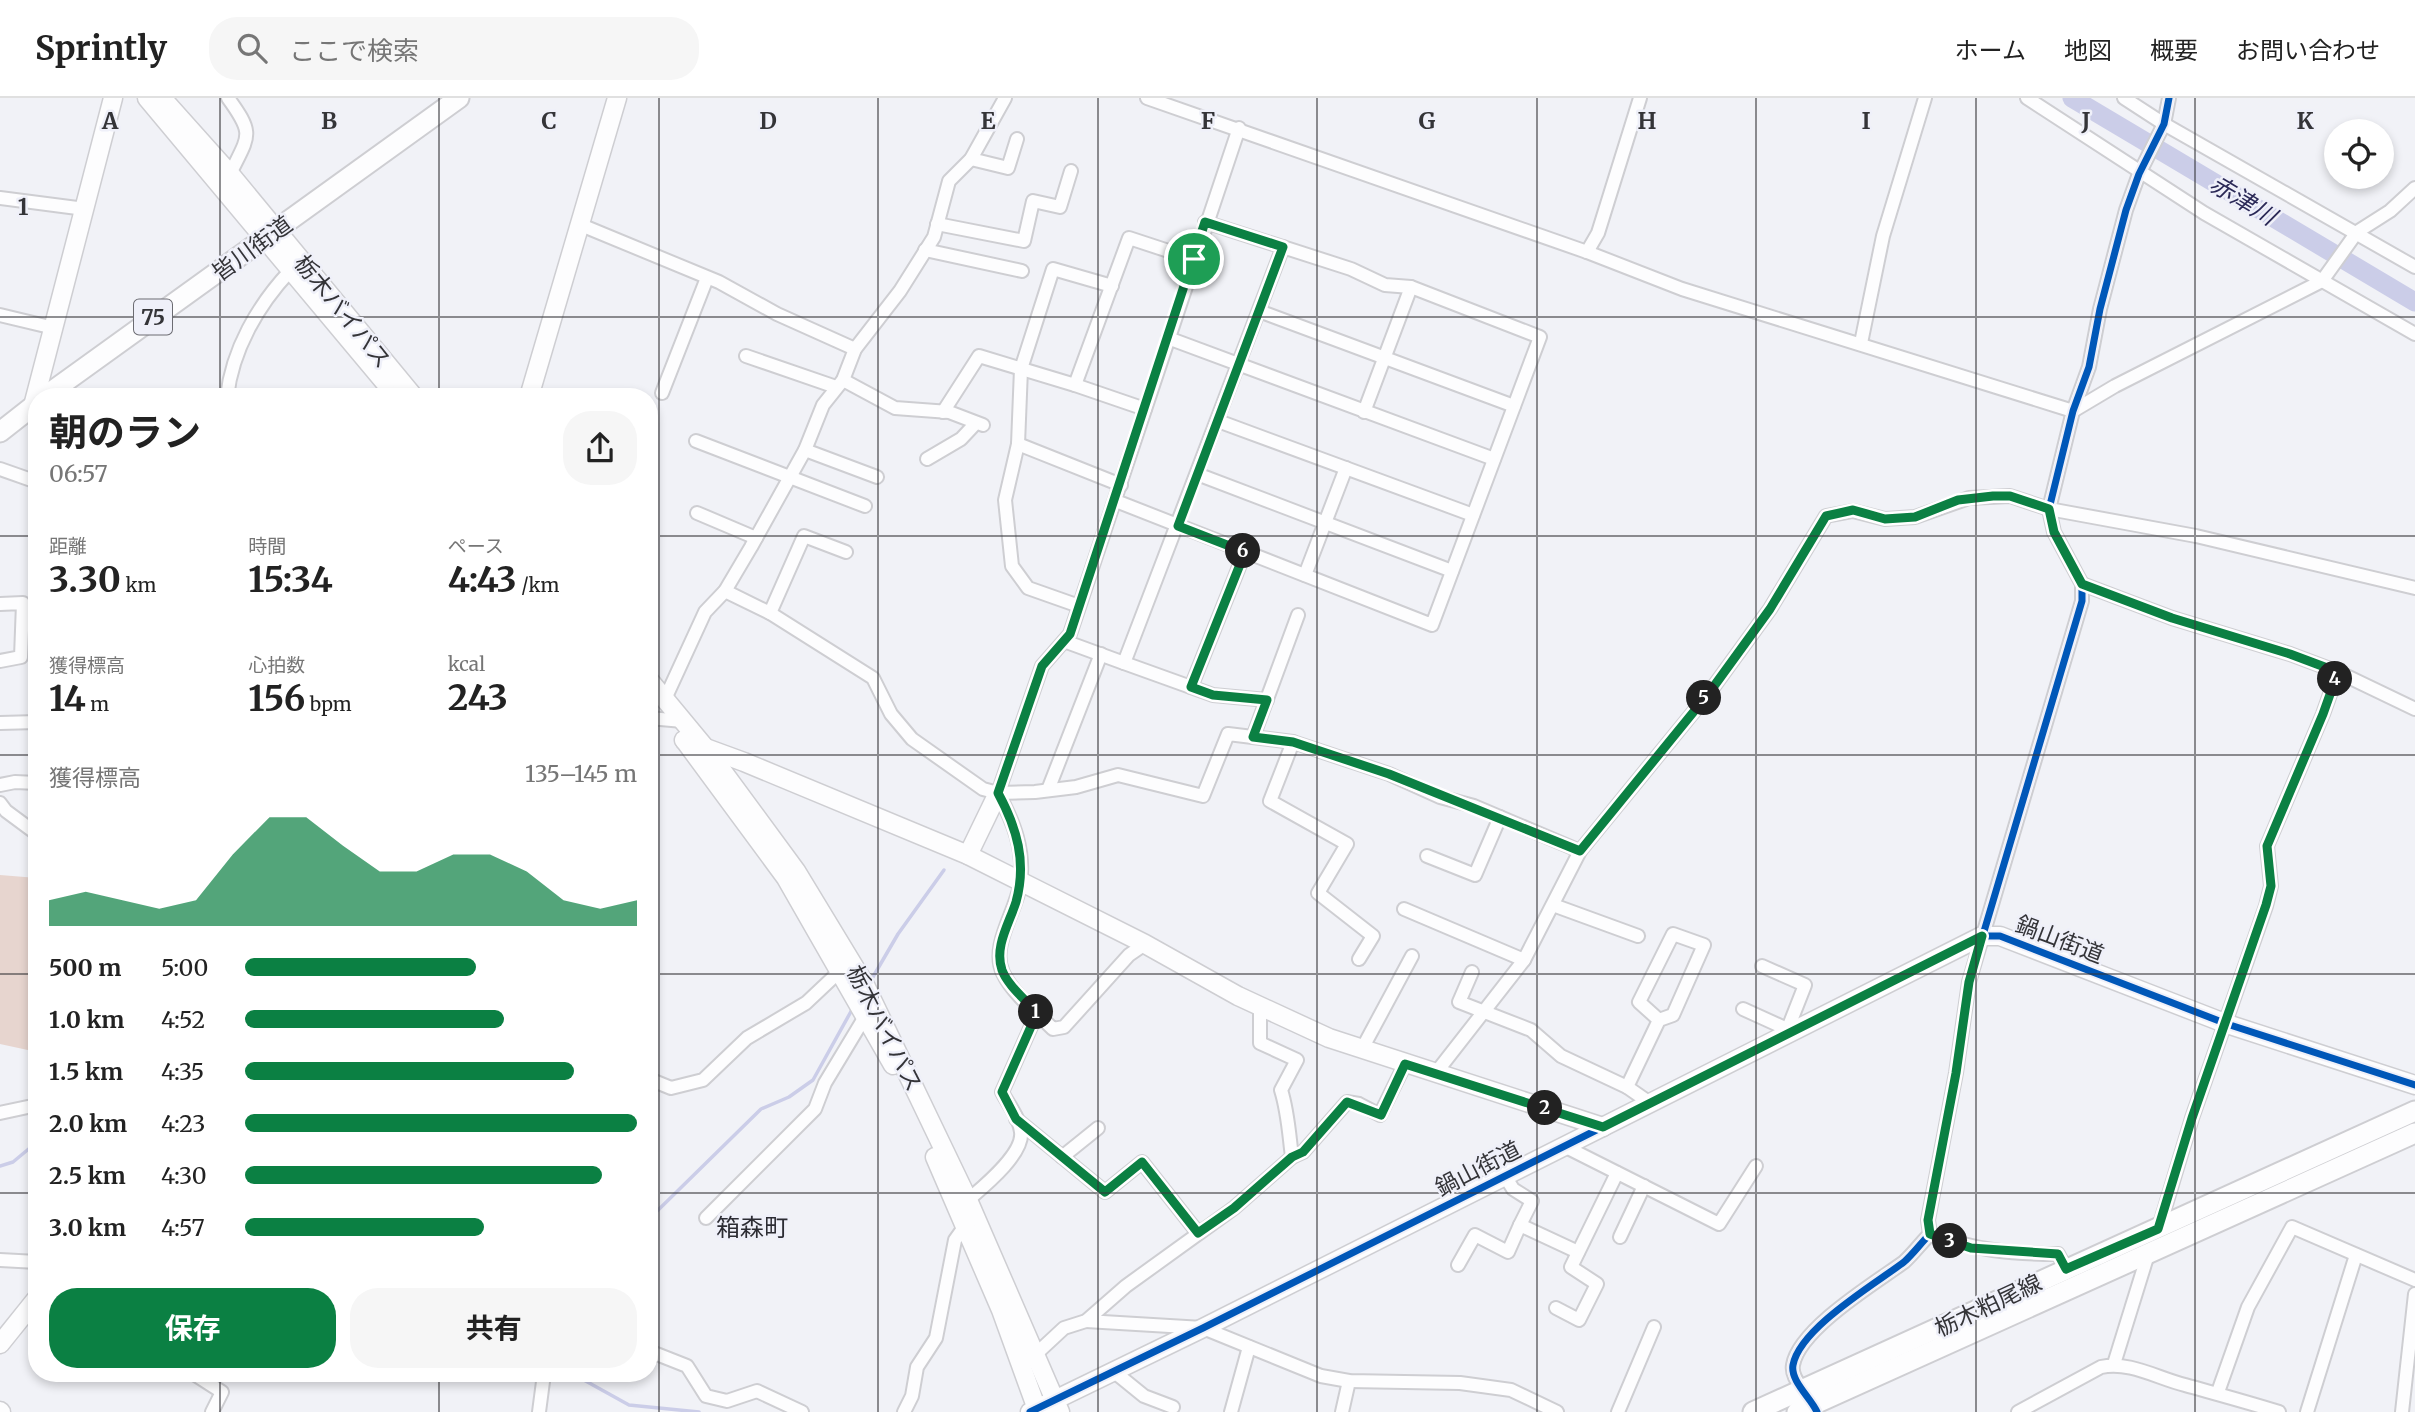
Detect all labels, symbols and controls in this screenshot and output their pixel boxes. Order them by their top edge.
search box [209,17,699,80]
text: Sprintly [35,28,167,69]
icon: search [233,29,271,67]
text: ここで検索 [289,34,419,67]
text: ホーム [1955,35,2026,66]
text: 地図 [2064,35,2112,66]
text: 概要 [2150,35,2198,66]
text: お問い合わせ [2236,35,2380,66]
text: A [101,106,119,135]
text: B [321,106,337,135]
text: C [541,106,557,135]
text: D [759,106,777,135]
text: E [980,106,996,135]
text: F [1201,106,1215,135]
text: G [1419,106,1436,135]
text: H [1638,106,1657,135]
text: I [1861,106,1871,135]
text: J [2080,106,2091,135]
text: K [2296,106,2314,135]
map controls [2324,119,2394,189]
button: locate [2324,119,2394,189]
water label: 赤津川 [2204,168,2284,233]
text: 1 [18,192,29,221]
street label: 皆川街道 [206,209,298,287]
pin [1164,229,1224,289]
icon: arrive [1175,240,1213,278]
street label: 栃木バイパス [288,248,398,374]
road number: 75 [134,300,172,334]
text: 朝のラン [49,409,201,456]
button: share [563,411,637,485]
text: 06:57 [49,459,108,488]
pin: 6 [1226,533,1260,568]
text: 距離 [49,534,87,558]
text: 時間 [248,534,286,558]
text: ペース [448,534,504,558]
text: 6 [1237,538,1248,562]
text: 3.30 [49,558,121,602]
text: 15:34 [248,558,333,602]
text: 4:43 [448,558,517,602]
text: km [121,573,156,597]
text: /km [517,573,559,597]
text: kcal [448,652,485,676]
text: 獲得標高 [49,653,125,677]
text: 心拍数 [248,653,305,677]
pin: 4 [2318,662,2352,696]
text: 4 [2328,666,2341,690]
text: 243 [448,676,508,720]
text: 14 [49,677,86,721]
text: 156 [248,677,305,721]
pin: 5 [1686,680,1722,716]
text: 5 [1698,685,1709,709]
text: m [86,692,109,716]
text: bpm [305,692,352,716]
text: 135–145 m [525,759,637,788]
text: 獲得標高 [49,763,141,792]
street label: 鍋山街道 [2012,909,2108,969]
text: 500 m [49,953,121,982]
text: 5:00 [161,953,208,982]
street label: 栃木バイパス [841,960,929,1096]
pin: 1 [1018,995,1054,1030]
text: 1 [1031,999,1040,1023]
text: 1.0 km [49,1005,124,1034]
text: 4:52 [161,1005,205,1034]
text: 1.5 km [49,1057,123,1086]
text: 4:35 [161,1057,204,1086]
pin: 2 [1528,1090,1562,1126]
text: 2 [1539,1095,1550,1119]
text: 2.0 km [49,1109,127,1138]
text: 4:23 [161,1109,205,1138]
street label: 鍋山街道 [1430,1134,1526,1202]
text: 2.5 km [49,1161,126,1190]
text: 4:30 [161,1161,207,1190]
district label: 箱森町 [716,1212,788,1243]
text: 3.0 km [49,1213,126,1242]
text: 4:57 [161,1213,205,1242]
pin: 3 [1932,1224,1968,1258]
text: 3 [1944,1228,1955,1252]
street label: 栃木粕尾線 [1930,1268,2046,1342]
button: 保存 [49,1288,336,1368]
button: 共有 [350,1288,637,1368]

